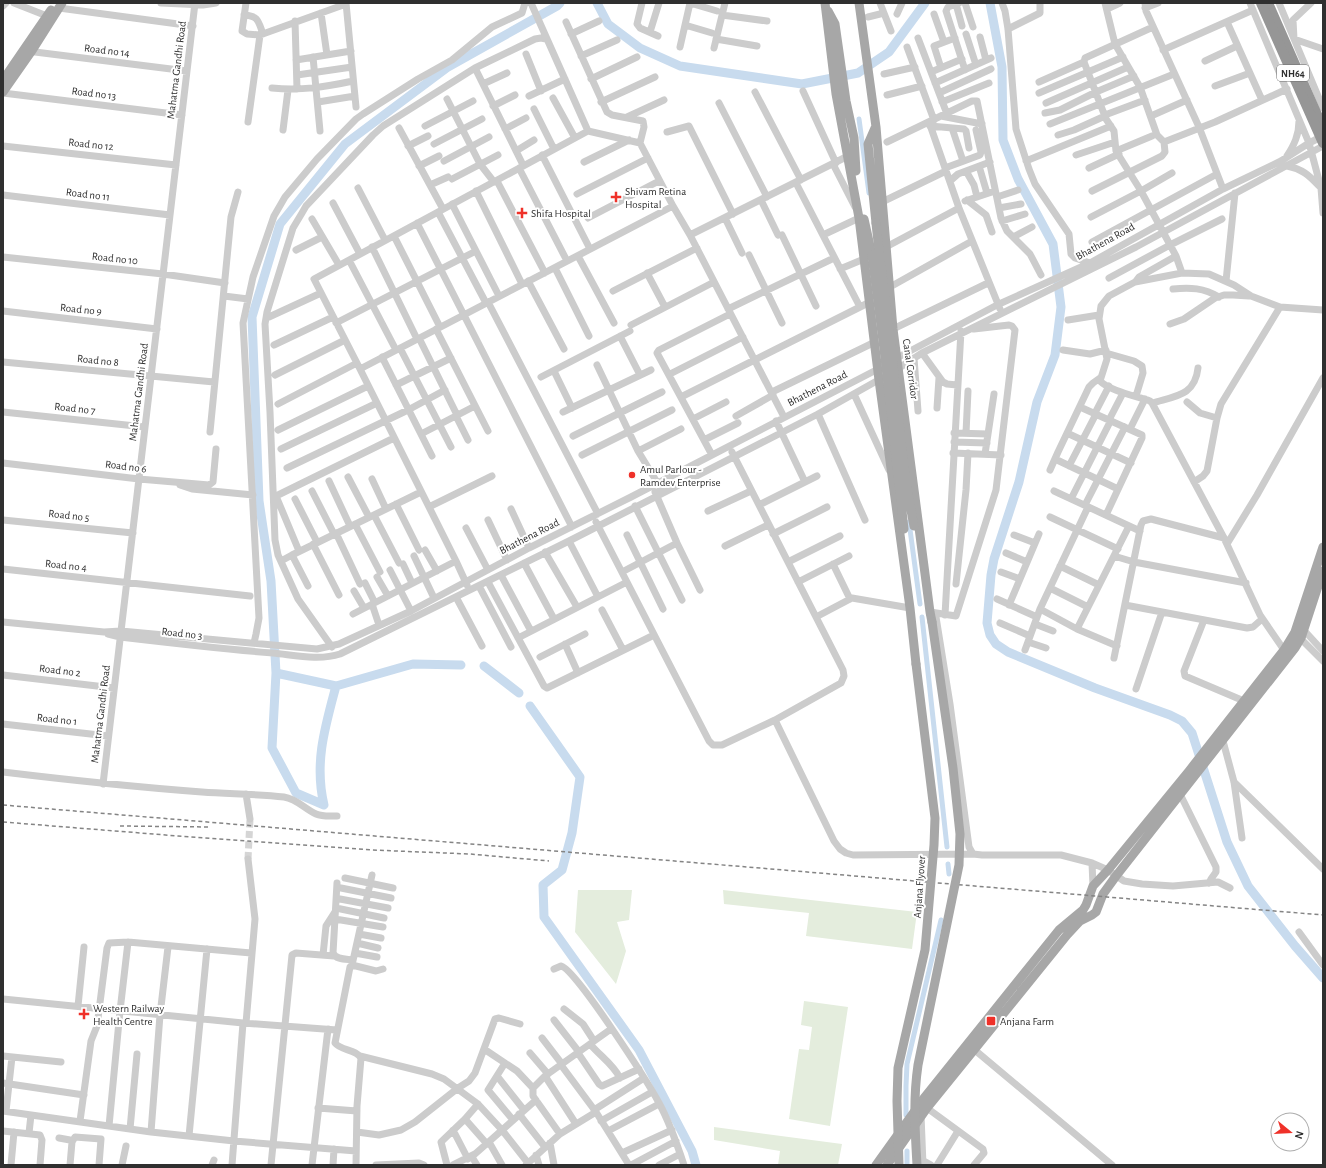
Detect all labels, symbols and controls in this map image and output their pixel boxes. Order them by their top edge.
street label: Mahatma Gandhi Road [165,20,188,120]
street label: Road no 14 [84,42,130,59]
road number: NH64 [1277,65,1309,81]
street label: Road no 13 [71,85,117,102]
street label: Road no 12 [68,137,114,152]
street label: Road no 11 [65,186,111,203]
place label: Shivam Retina Hospital [625,186,686,210]
marker: Shivam Retina Hospital [610,191,622,203]
marker: Shifa Hospital [516,207,528,219]
place label: Shifa Hospital [531,208,591,219]
street label: Bhathena Road [1074,221,1137,262]
street label: Road no 10 [91,251,139,266]
street label: Road no 9 [60,302,102,317]
street label: Canal Corridor [901,338,920,401]
street label: Mahatma Gandhi Road [127,342,150,442]
street label: Road no 8 [77,353,119,368]
street label: Bhathena Road [786,369,849,408]
street label: Road no 7 [54,401,96,416]
street label: Road no 6 [105,458,147,475]
place label: Amul Parlour - Ramdev Enterprise [640,464,721,488]
marker: Amul Parlour - Ramdev Enterprise [627,470,637,480]
street label: Road no 5 [48,508,90,523]
street label: Bhathena Road [498,517,561,556]
street label: Road no 4 [45,558,87,573]
street label: Road no 3 [161,626,203,641]
street label: Road no 2 [39,663,81,678]
street label: Mahatma Gandhi Road [89,664,112,764]
street label: Road no 1 [36,712,78,727]
street label: Anjana Flyover [912,855,927,919]
place label: Western Railway Health Centre [93,1003,164,1027]
marker: Western Railway Health Centre [78,1008,90,1020]
marker: Anjana Farm [985,1015,997,1027]
place label: Anjana Farm [1000,1016,1054,1027]
north arrow [1270,1112,1310,1152]
text: N [1293,1130,1305,1140]

